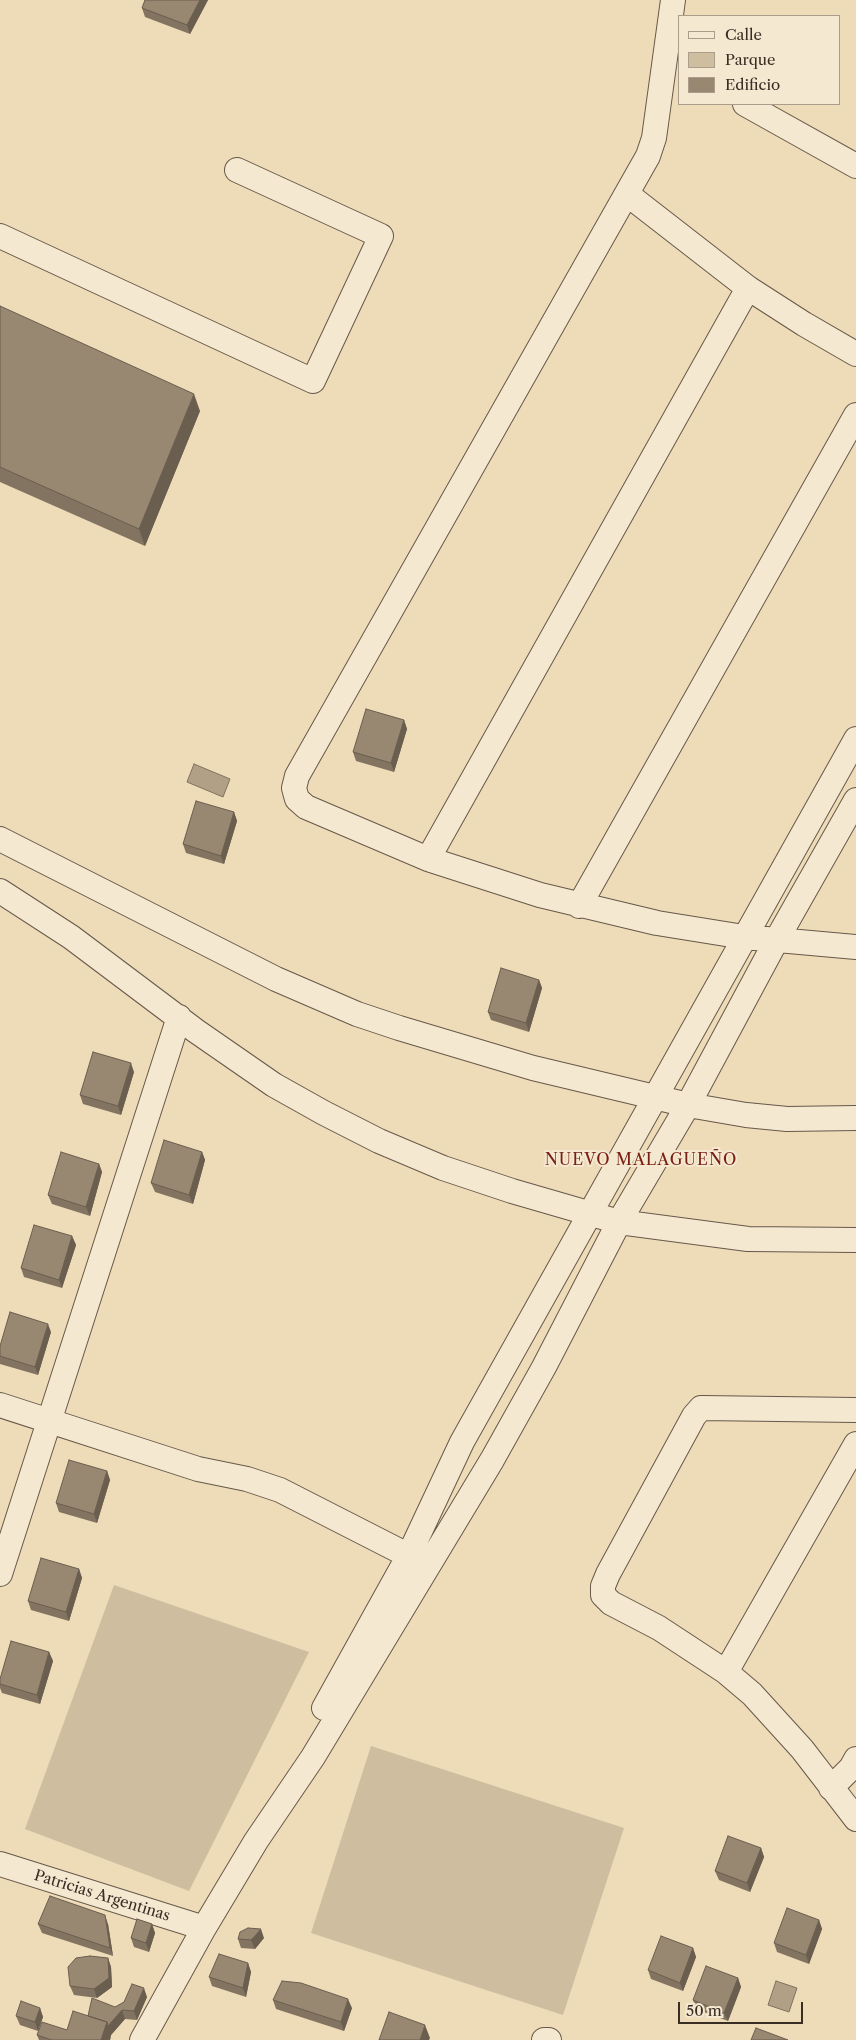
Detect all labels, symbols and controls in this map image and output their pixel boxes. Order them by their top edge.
legend [678,15,841,105]
text: Calle [725,25,762,44]
text: Parque [725,50,775,69]
text: Edificio [725,75,780,94]
district label: NUEVO MALAGUEÑO [543,1150,739,1170]
street label: Patricias Argentinas [32,1867,172,1925]
scale bar [681,1992,806,2024]
text: 50 m [686,2001,722,2020]

